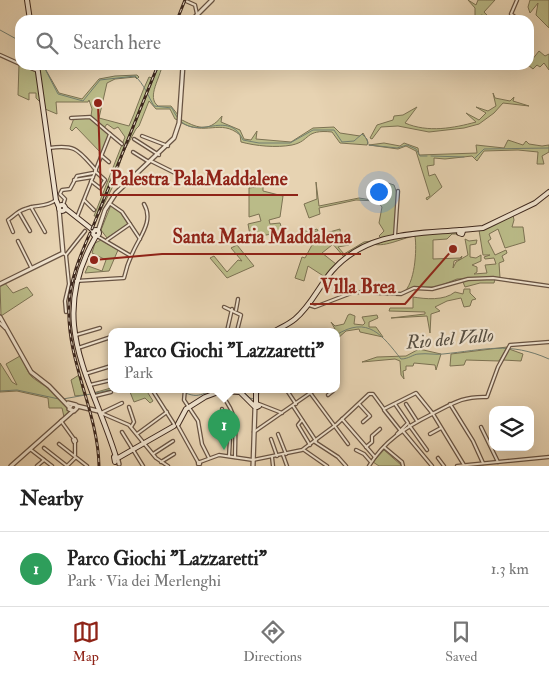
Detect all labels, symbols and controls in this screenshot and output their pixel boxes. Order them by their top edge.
search box [15,15,534,70]
icon: search [33,29,61,57]
text: Search here [73,31,161,55]
callout: Palestra PalaMaddalene [101,161,298,195]
text: Palestra PalaMaddalene [110,167,288,191]
your location [366,179,392,205]
callout: Santa Maria Maddalena [162,220,361,254]
text: Santa Maria Maddalena [173,225,353,249]
callout: Villa Brea [310,270,405,304]
text: Villa Brea [319,275,397,299]
water label: Rio del Vallo [404,323,495,355]
popup [108,328,340,393]
text: Parco Giochi "Lazzaretti" [124,339,324,363]
text: Park [124,363,153,383]
map controls [489,406,534,451]
button: layers [489,406,534,451]
pin: 1 [208,409,240,450]
text: Nearby [20,485,83,512]
text: Parco Giochi "Lazzaretti" [67,547,267,571]
text: 1 [33,559,39,579]
text: 1.3 km [491,559,529,579]
text: Park · Via dei Merlenghi [67,571,221,591]
tab: Map [72,618,100,665]
tab: Directions [243,618,302,665]
tab: Saved [445,618,477,665]

